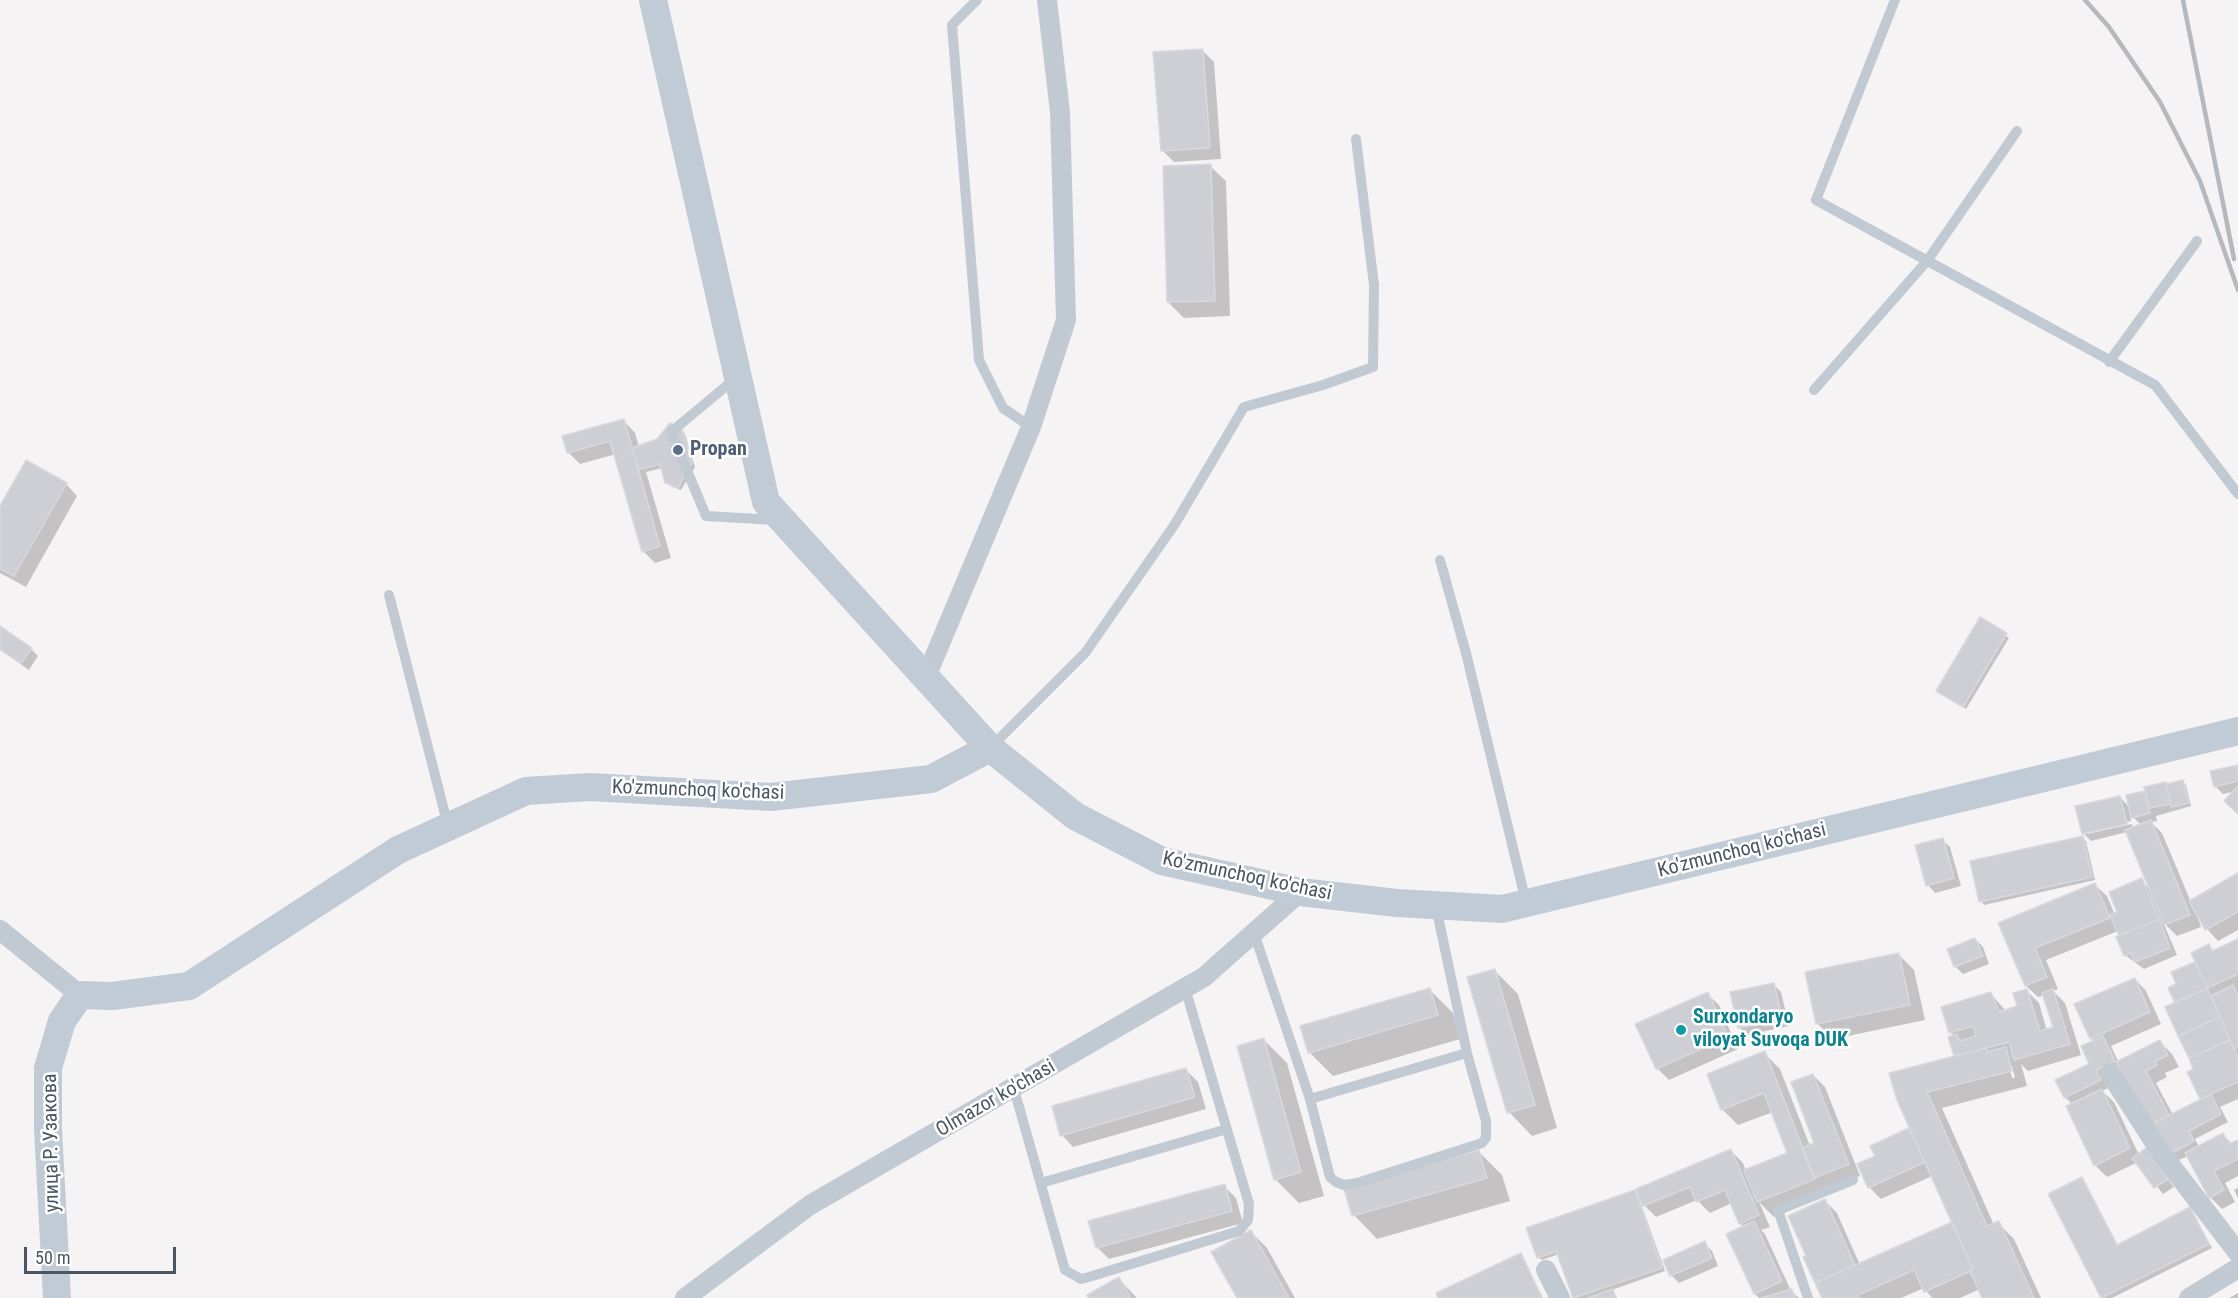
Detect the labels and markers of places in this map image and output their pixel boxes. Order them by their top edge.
place label: Propan [690,438,747,462]
marker: Propan [671,443,685,457]
place label: Surxondaryo viloyat Suvoqa DUK [1693,1006,1848,1053]
marker: Surxondaryo viloyat Suvoqa DUK [1674,1023,1688,1037]

